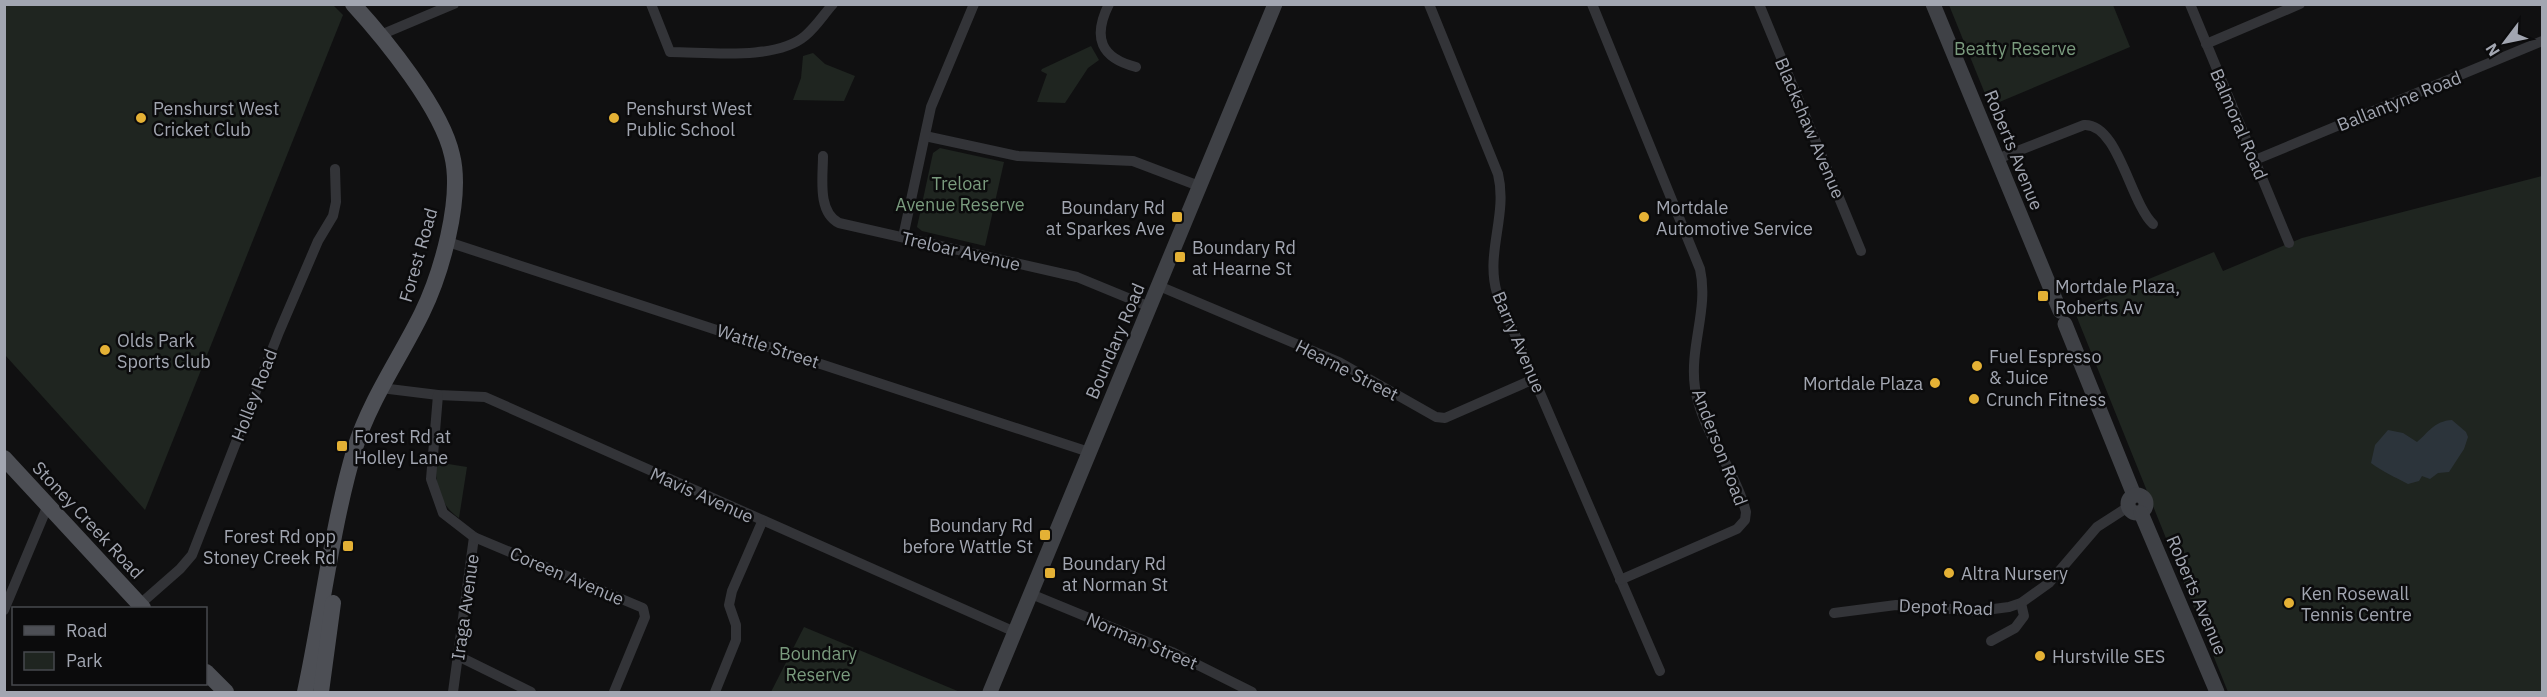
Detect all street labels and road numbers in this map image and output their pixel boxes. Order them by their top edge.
street label: Blackshaw Avenue [1770,54,1850,202]
street label: Balmoral Road [2205,65,2273,183]
street label: Ballantyne Road [2334,66,2464,136]
street label: Roberts Avenue [1979,86,2049,214]
street label: Forest Road [394,205,442,305]
street label: Treloar Avenue [899,226,1023,276]
street label: Boundary Road [1080,280,1150,402]
street label: Barry Avenue [1487,288,1551,396]
street label: Wattle Street [714,319,822,373]
street label: Hearne Street [1292,334,1402,406]
street label: Holley Road [226,346,282,444]
street label: Anderson Road [1687,385,1753,509]
street label: Stoney Creek Road [28,456,148,584]
street label: Mavis Avenue [647,462,757,528]
street label: Roberts Avenue [2161,532,2233,658]
street label: Coreen Avenue [506,542,628,610]
street label: Iraga Avenue [446,552,484,661]
street label: Depot Road [1898,594,1994,620]
street label: Norman Street [1083,607,1201,675]

